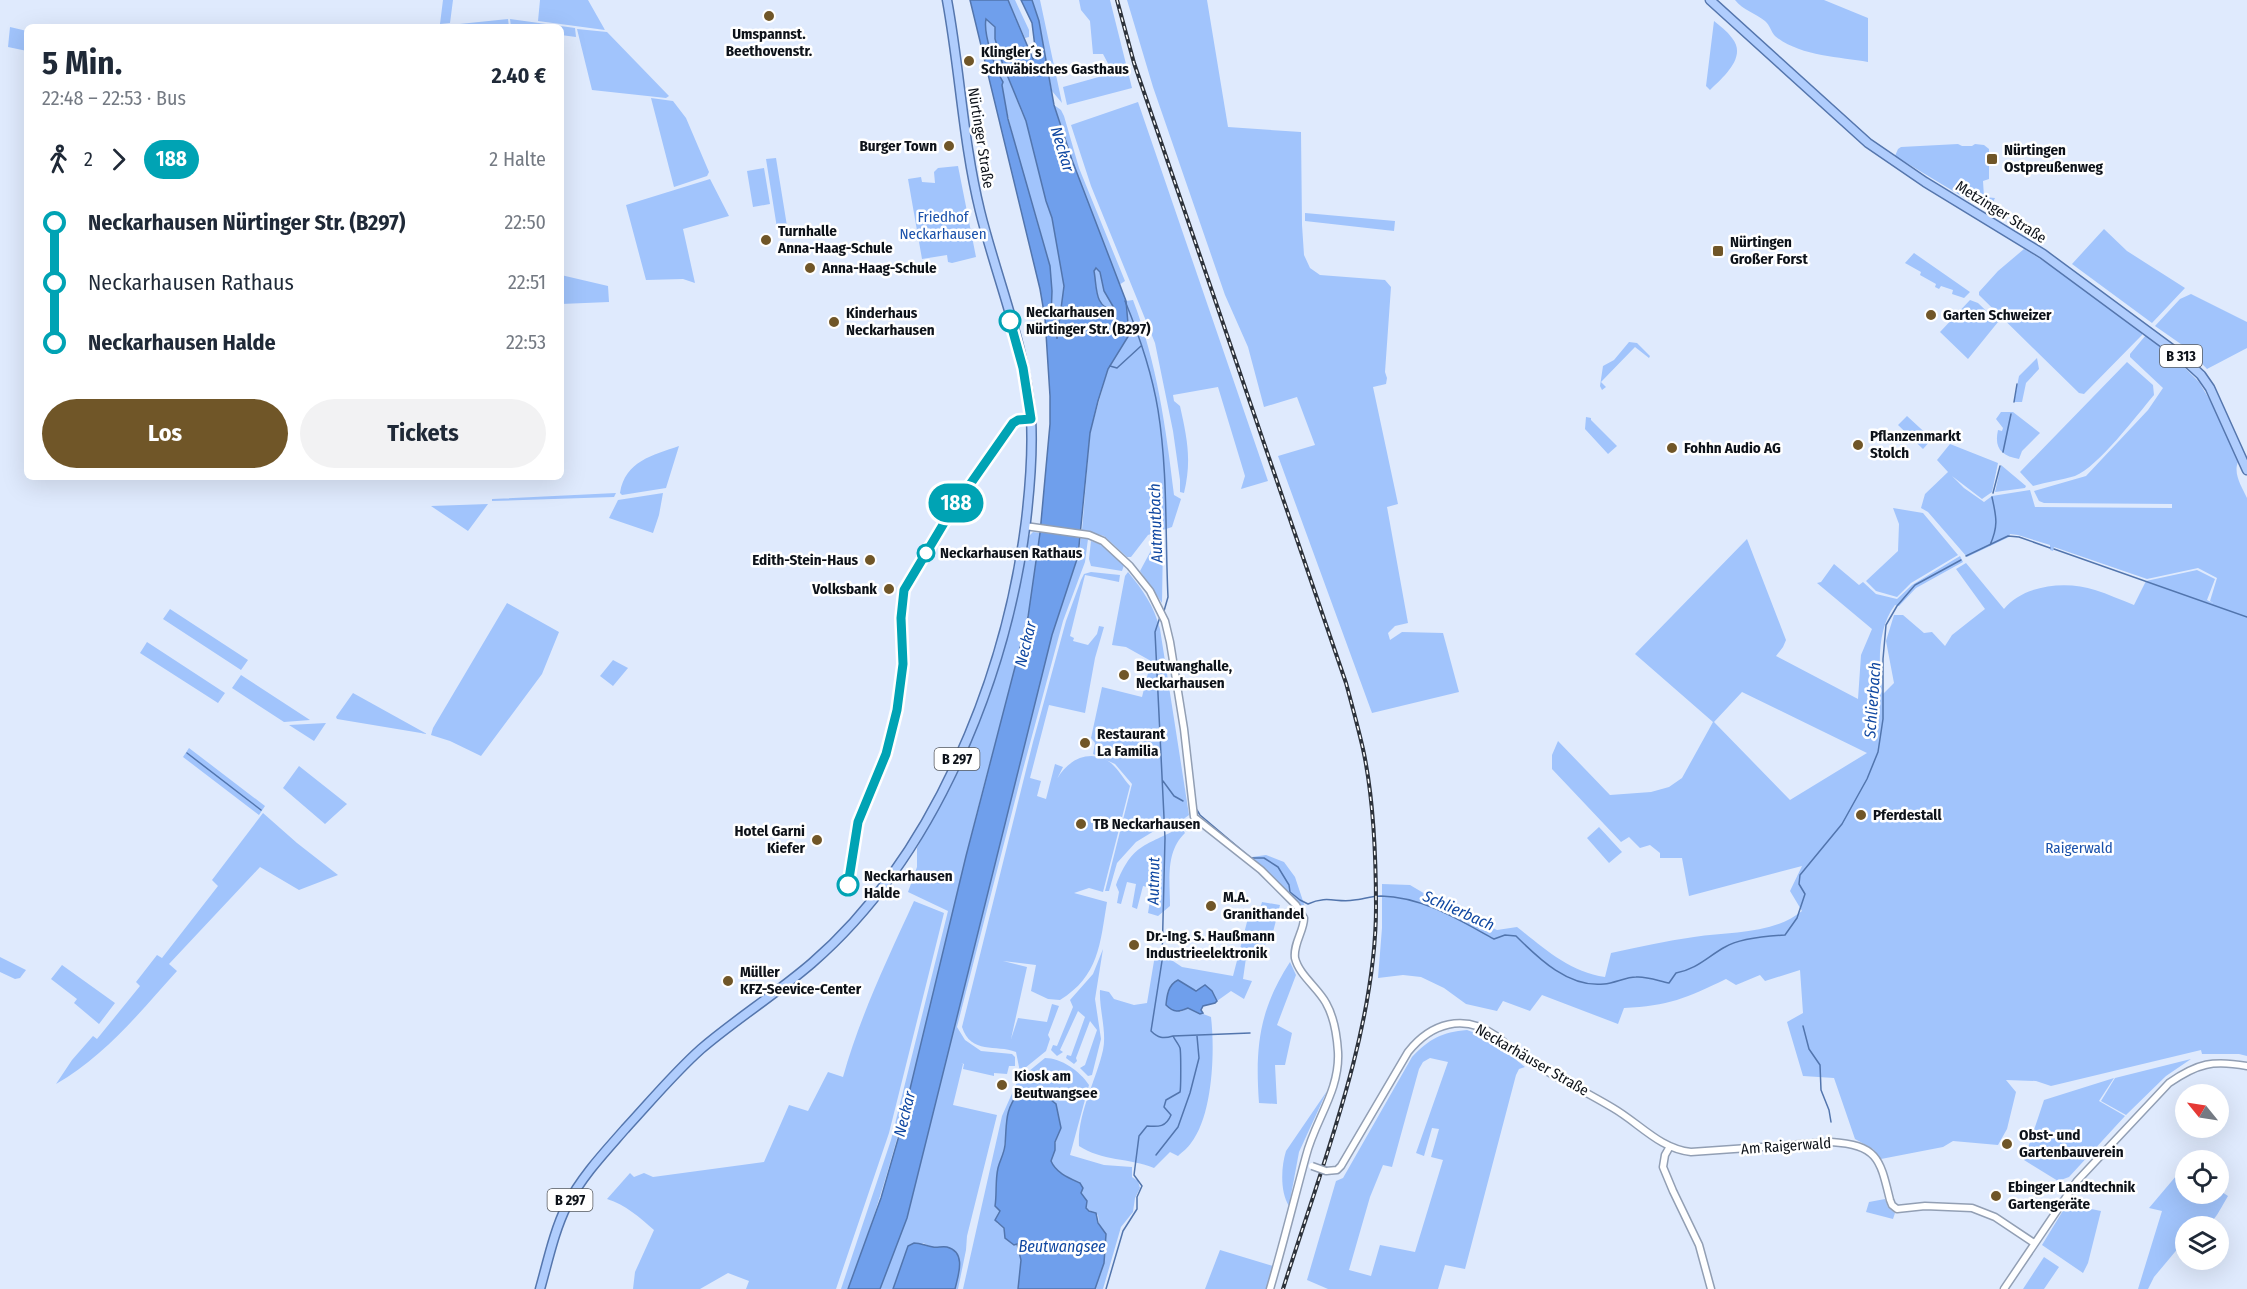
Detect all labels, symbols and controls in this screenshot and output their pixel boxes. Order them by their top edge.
marker: Umspannst. Beethovenstr. [762,9,776,23]
place label: Umspannst. Beethovenstr. [726,25,813,60]
text: 5 Min. [42,43,122,83]
place label: Klingler´s Schwäbisches Gasthaus [981,43,1129,78]
marker: Klingler´s Schwäbisches Gasthaus [962,54,976,68]
text: 2.40 € [492,62,546,89]
text: 22:48 – 22:53 · Bus [42,86,186,110]
street label: Nürtinger Straße [964,86,998,190]
water label: Neckar [1047,124,1078,174]
place label: Burger Town [859,137,937,155]
marker: Burger Town [942,139,956,153]
place label: Nürtingen Ostpreußenweg [2004,141,2104,176]
icon: walk [42,143,75,176]
icon: forward [102,143,135,176]
text: 188 [156,146,187,172]
text: 2 [84,147,93,171]
text: 2 Halte [489,147,546,171]
marker: Nürtingen Ostpreußenweg [1985,152,1999,166]
street label: Metzinger Straße [1952,177,2050,247]
park label: Friedhof Neckarhausen [899,208,987,243]
text: Neckarhausen Nürtinger Str. (B297) [88,209,405,236]
text: 22:50 [504,210,546,234]
place label: Turnhalle Anna-Haag-Schule [777,222,893,257]
marker: Turnhalle Anna-Haag-Schule [759,233,773,247]
place label: Nürtingen Großer Forst [1730,233,1808,268]
marker: Nürtingen Großer Forst [1711,244,1725,258]
place label: Anna-Haag-Schule [821,259,937,277]
marker: Anna-Haag-Schule [803,261,817,275]
text: Neckarhausen Rathaus [88,269,294,296]
text: 22:51 [508,270,546,294]
place label: Neckarhausen Nürtinger Str. (B297) [1026,303,1151,338]
place label: Kinderhaus Neckarhausen [846,304,935,339]
place label: Garten Schweizer [1943,306,2052,324]
marker: Garten Schweizer [1924,308,1938,322]
marker: Neckarhausen Nürtinger Str. (B297) [999,310,1021,332]
marker: Kinderhaus Neckarhausen [827,315,841,329]
text: Neckarhausen Halde [88,329,276,356]
text: 22:53 [506,330,546,354]
road number: B 313 [2160,345,2202,367]
button: Los [42,399,288,468]
button: Tickets [300,399,546,468]
place label: Pflanzenmarkt Stolch [1870,427,1962,462]
marker: Pflanzenmarkt Stolch [1851,438,1865,452]
place label: Fohhn Audio AG [1684,439,1781,457]
marker: Fohhn Audio AG [1665,441,1679,455]
water label: Autmutbach [1145,483,1166,564]
line badge: 188 [922,484,990,522]
text: 188 [940,490,972,516]
marker: Neckarhausen Rathaus [917,544,935,562]
place label: Neckarhausen Rathaus [940,544,1083,562]
place label: Edith-Stein-Haus [752,551,858,569]
marker: Edith-Stein-Haus [863,553,877,567]
place label: Volksbank [811,580,877,598]
marker: Volksbank [882,582,896,596]
water label: Neckar [1011,619,1040,669]
place label: Beutwanghalle, Neckarhausen [1136,657,1232,692]
water label: Schlierbach [1860,661,1885,740]
marker: Beutwanghalle, Neckarhausen [1117,668,1131,682]
place label: Restaurant La Familia [1097,725,1166,760]
marker: Restaurant La Familia [1078,736,1092,750]
road number: B 297 [934,748,980,770]
place label: Pferdestall [1873,806,1942,824]
marker: Pferdestall [1854,808,1868,822]
place label: TB Neckarhausen [1093,815,1201,833]
marker: TB Neckarhausen [1074,817,1088,831]
place label: Hotel Garni Kiefer [735,822,806,857]
marker: Hotel Garni Kiefer [810,833,824,847]
park label: Raigerwald [2045,839,2113,857]
water label: Autmut [1144,856,1163,906]
place label: Neckarhausen Halde [864,867,953,902]
marker: Neckarhausen Halde [837,874,859,896]
water label: Schlierbach [1419,886,1498,935]
place label: M.A. Granithandel [1223,888,1305,923]
marker: M.A. Granithandel [1204,899,1218,913]
place label: Dr.-Ing. S. Haußmann Industrieelektronik [1146,927,1275,962]
marker: Dr.-Ing. S. Haußmann Industrieelektronik [1127,938,1141,952]
place label: Müller KFZ-Seevice-Center [740,963,862,998]
marker: Müller KFZ-Seevice-Center [721,974,735,988]
street label: Neckarhäuser Straße [1472,1020,1592,1100]
place label: Kiosk am Beutwangsee [1014,1067,1098,1102]
marker: Kiosk am Beutwangsee [995,1078,1009,1092]
north arrow [2175,1084,2229,1138]
map controls [2175,1084,2229,1270]
water label: Neckar [890,1089,919,1139]
place label: Obst- und Gartenbauverein [2019,1126,2124,1161]
street label: Am Raigerwald [1740,1134,1832,1158]
marker: Obst- und Gartenbauverein [2000,1137,2014,1151]
button: locate [2175,1150,2229,1204]
place label: Ebinger Landtechnik Gartengeräte [2008,1178,2135,1213]
road number: B 297 [548,1189,592,1211]
marker: Ebinger Landtechnik Gartengeräte [1989,1189,2003,1203]
button: layers [2175,1216,2229,1270]
water label: Beutwangsee [1018,1237,1106,1256]

